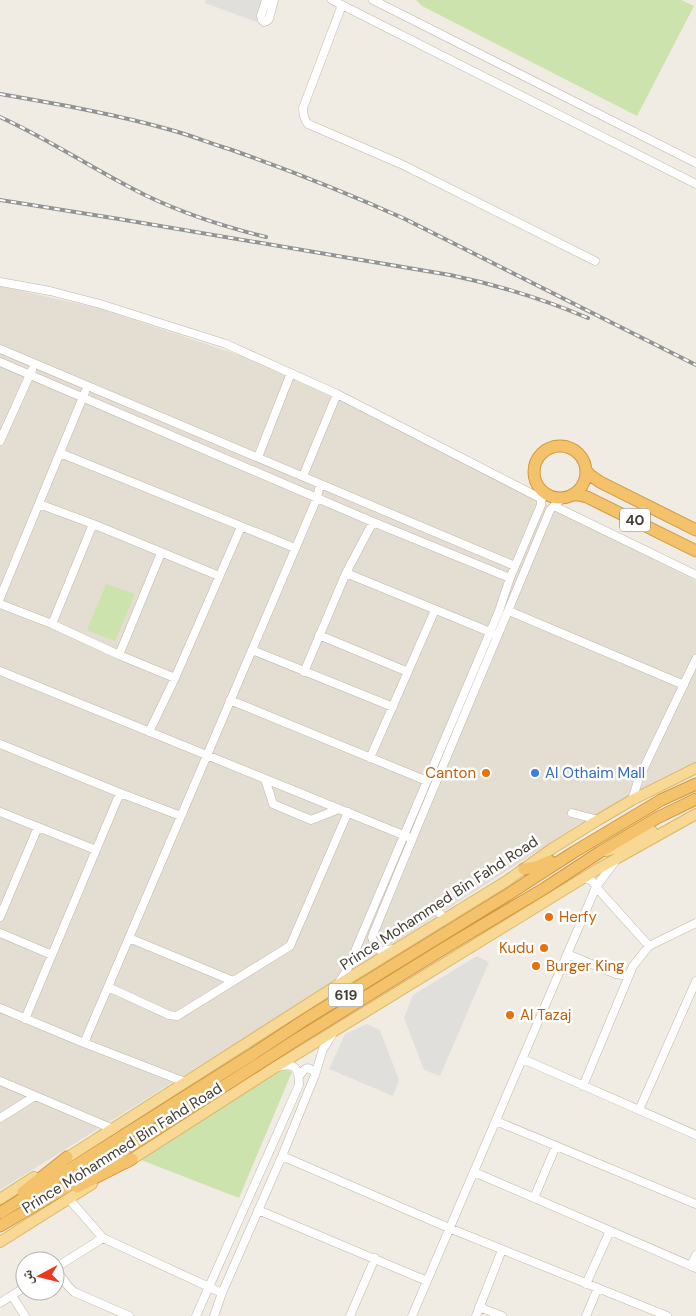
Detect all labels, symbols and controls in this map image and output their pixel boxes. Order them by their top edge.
road number: 40 [620,508,650,532]
place label: Canton [425,763,476,783]
place label: Al Othaim Mall [545,763,645,783]
marker: Canton [480,767,492,779]
marker: Al Othaim Mall [529,767,541,779]
street label: Prince Mohammed Bin Fahd Road [336,831,542,975]
place label: Herfy [559,907,597,927]
marker: Herfy [543,911,555,923]
place label: Kudu [499,938,534,958]
marker: Kudu [538,942,550,954]
place label: Burger King [546,956,624,976]
marker: Burger King [530,960,542,972]
road number: 619 [328,984,364,1006]
place label: Al Tazaj [520,1005,571,1025]
marker: Al Tazaj [504,1009,516,1021]
street label: Prince Mohammed Bin Fahd Road [18,1078,226,1218]
north arrow [15,1251,65,1301]
text: ش [17,1269,37,1286]

